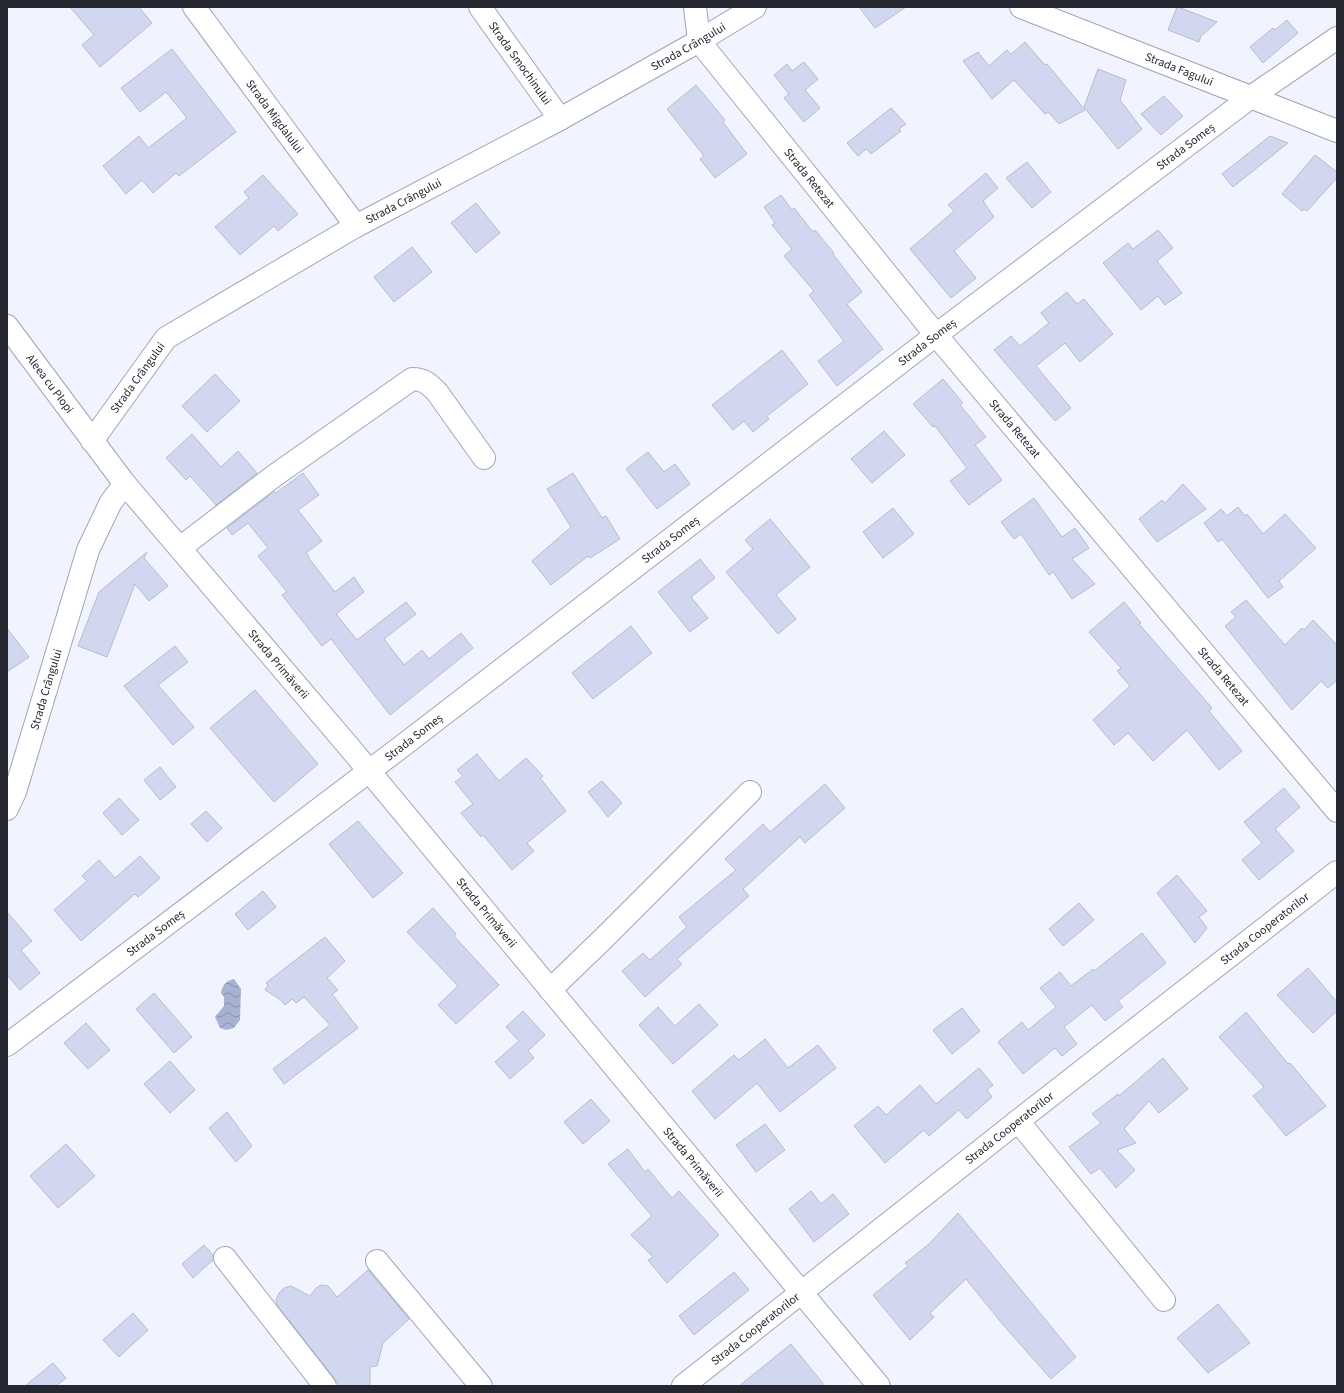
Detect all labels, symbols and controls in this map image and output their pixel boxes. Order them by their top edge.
street label: Strada Smochinului [484,18,555,109]
street label: Strada Crângului [648,19,729,75]
street label: Strada Fagului [1142,48,1216,91]
street label: Strada Migdalului [242,76,307,157]
street label: Strada Someș [1153,119,1219,174]
street label: Strada Retezat [780,145,838,212]
street label: Strada Crângului [363,175,445,229]
street label: Strada Someș [895,315,960,370]
street label: Strada Crângului [107,339,169,417]
street label: Aleea cu Plopi [22,351,78,417]
street label: Strada Retezat [985,396,1044,462]
street label: Strada Someș [638,512,703,568]
street label: Strada Primăverii [244,626,313,703]
street label: Strada Retezat [1193,643,1253,710]
street label: Strada Crângului [26,647,67,732]
street label: Strada Someș [381,710,447,765]
street label: Strada Primăverii [452,874,520,952]
street label: Strada Cooperatorilor [1217,888,1314,969]
street label: Strada Someș [123,906,188,961]
street label: Strada Cooperatorilor [962,1088,1058,1169]
street label: Strada Primăverii [659,1124,727,1201]
street label: Strada Cooperatorilor [707,1288,804,1370]

